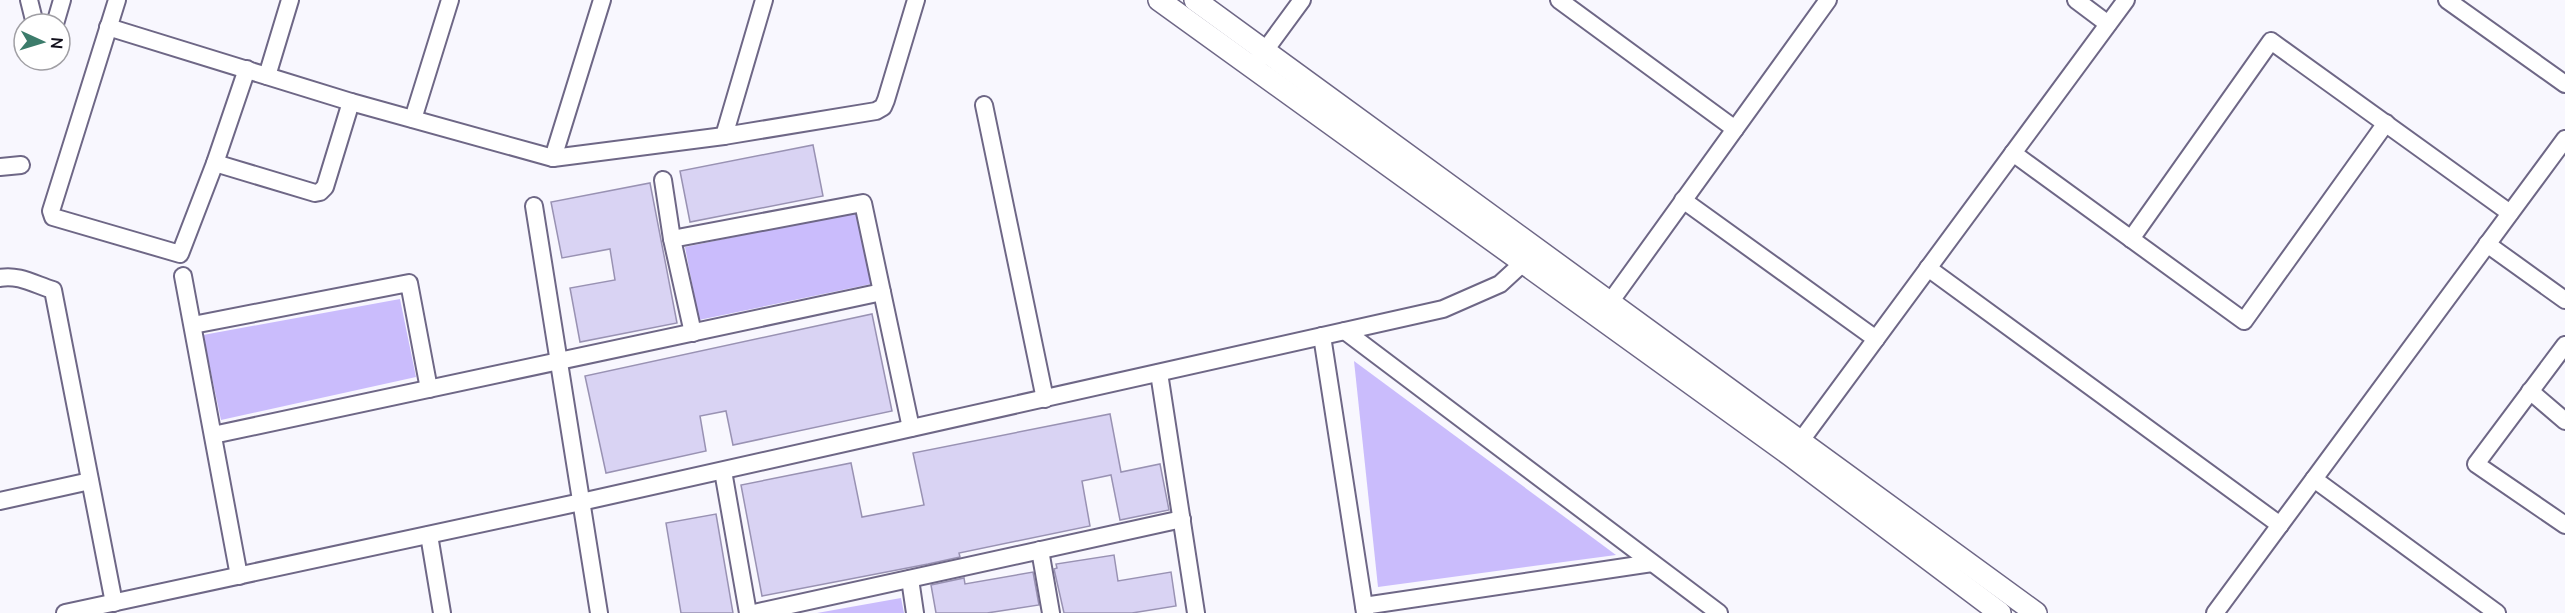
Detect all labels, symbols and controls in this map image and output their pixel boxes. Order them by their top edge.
north arrow [12,12,72,72]
text: N [46,37,68,50]

